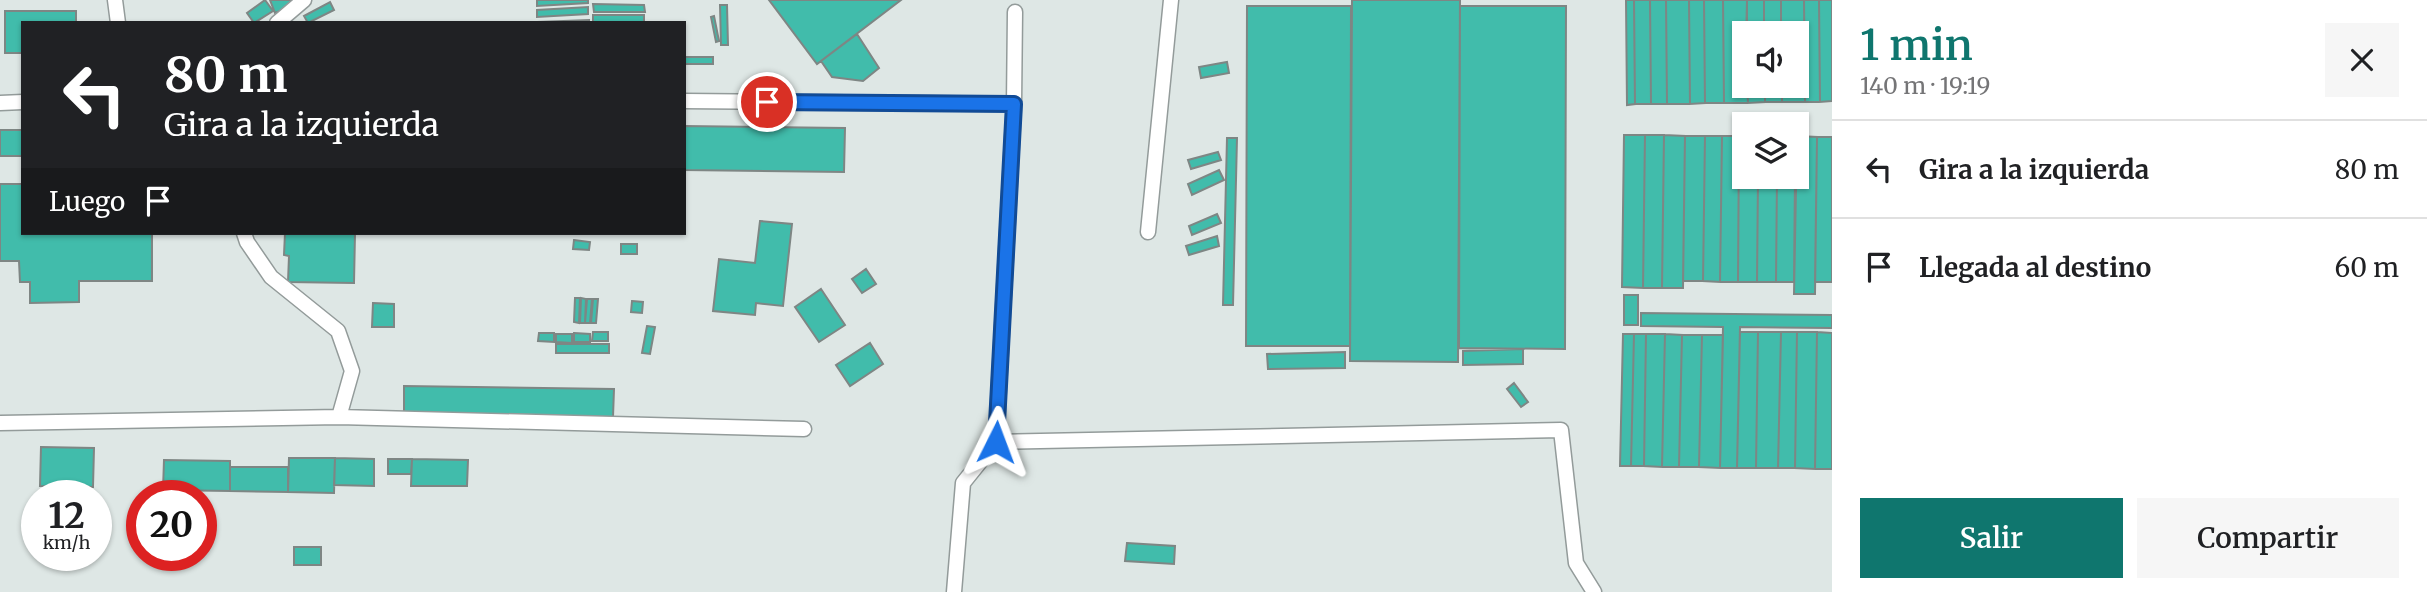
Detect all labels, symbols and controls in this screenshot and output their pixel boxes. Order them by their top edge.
text: 1 min [1860,19,1973,71]
map controls [1732,21,1809,189]
button: sound [1732,21,1809,98]
button: close [2325,23,2399,97]
text: 80 m [164,44,287,105]
icon: left [49,49,140,140]
text: 140 m · 19:19 [1860,71,1990,100]
pin [737,72,797,132]
icon: arrive [748,83,786,121]
text: Gira a la izquierda [164,105,439,145]
button: layers [1732,112,1809,189]
icon: left [1860,150,1898,188]
text: Gira a la izquierda [1919,153,2149,186]
text: 80 m [2335,153,2399,186]
icon: arrive [139,182,177,220]
text: Luego [49,185,125,218]
icon: arrive [1860,248,1898,286]
text: Llegada al destino [1919,251,2151,284]
text: 60 m [2335,251,2399,284]
position arrow [959,405,1033,479]
speed limit sign: 20 [126,480,217,571]
text: 12 [48,494,85,538]
button: Salir [1860,498,2123,578]
button: Compartir [2137,498,2399,578]
text: km/h [43,531,90,554]

